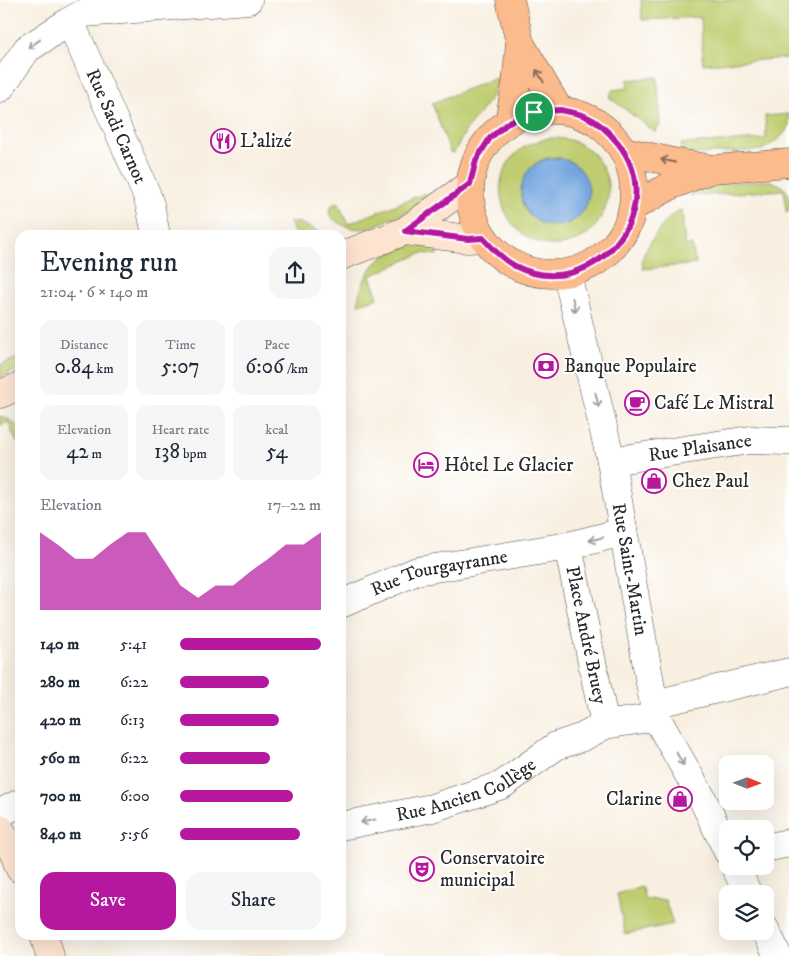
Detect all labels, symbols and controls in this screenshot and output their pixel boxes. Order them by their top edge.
one-way arrow [27,39,41,49]
street label: Rue Sadi Carnot [81,65,152,187]
one-way arrow [535,69,545,84]
pin [513,91,555,133]
icon: arrive [520,98,548,126]
restaurant icon: L'alizé [210,128,236,154]
place label: L'alizé [240,130,292,153]
one-way arrow [661,156,677,165]
text: Evening run [40,245,178,280]
button: share [269,247,321,299]
text: 21:04 · 6 × 140 m [40,282,148,302]
one-way arrow [570,296,579,312]
text: Distance [60,336,108,354]
text: Time [165,336,196,354]
text: Pace [264,336,290,354]
bank icon: Banque Populaire [533,353,559,379]
text: 0.84 [54,354,93,380]
text: 5:07 [161,354,200,380]
text: 6:06 [245,354,284,380]
place label: Banque Populaire [564,355,697,379]
text: km [93,360,114,378]
text: /km [284,360,308,378]
cafe icon: Café Le Mistral [624,390,650,416]
one-way arrow [593,391,602,407]
place label: Café Le Mistral [654,392,774,415]
text: Elevation [57,421,111,439]
text: Heart rate [152,421,209,439]
text: kcal [265,421,288,439]
street label: Rue Plaisance [647,428,753,467]
text: 42 [66,439,89,465]
text: 138 [154,439,180,465]
text: 54 [266,439,288,465]
text: m [89,445,102,463]
text: bpm [180,445,207,463]
hotel icon: Hôtel Le Glacier [413,452,439,478]
place label: Hôtel Le Glacier [444,454,573,477]
shop icon: Chez Paul [641,468,667,494]
place label: Chez Paul [672,470,749,493]
text: Elevation [40,495,102,515]
text: 17–22 m [267,495,321,515]
street label: Rue Saint-Martin [607,501,653,637]
one-way arrow [588,535,604,544]
street label: Rue Tourgayranne [367,545,509,601]
street label: Place André Bruey [561,564,612,707]
text: 140 m [40,634,79,654]
text: 5:41 [120,634,147,654]
text: 280 m [40,672,80,692]
text: 6:22 [120,672,148,692]
text: 420 m [40,710,81,730]
text: 6:13 [120,710,144,730]
text: 560 m [40,748,80,768]
text: 6:22 [120,748,148,768]
one-way arrow [675,752,685,767]
street label: Rue Ancien Collège [394,753,540,826]
north arrow [719,755,774,810]
map controls [719,755,774,940]
text: 700 m [40,786,81,806]
text: 6:00 [120,786,150,806]
shop icon: Clarine [667,786,693,812]
place label: Clarine [606,788,662,811]
one-way arrow [360,816,376,826]
button: locate [719,820,774,875]
text: 840 m [40,824,81,844]
text: 5:56 [120,824,148,844]
place label: Conservatoire municipal [440,847,545,892]
theatre icon: Conservatoire municipal [409,856,435,882]
button: Save [40,872,176,930]
button: Share [186,872,321,930]
button: layers [719,885,774,940]

